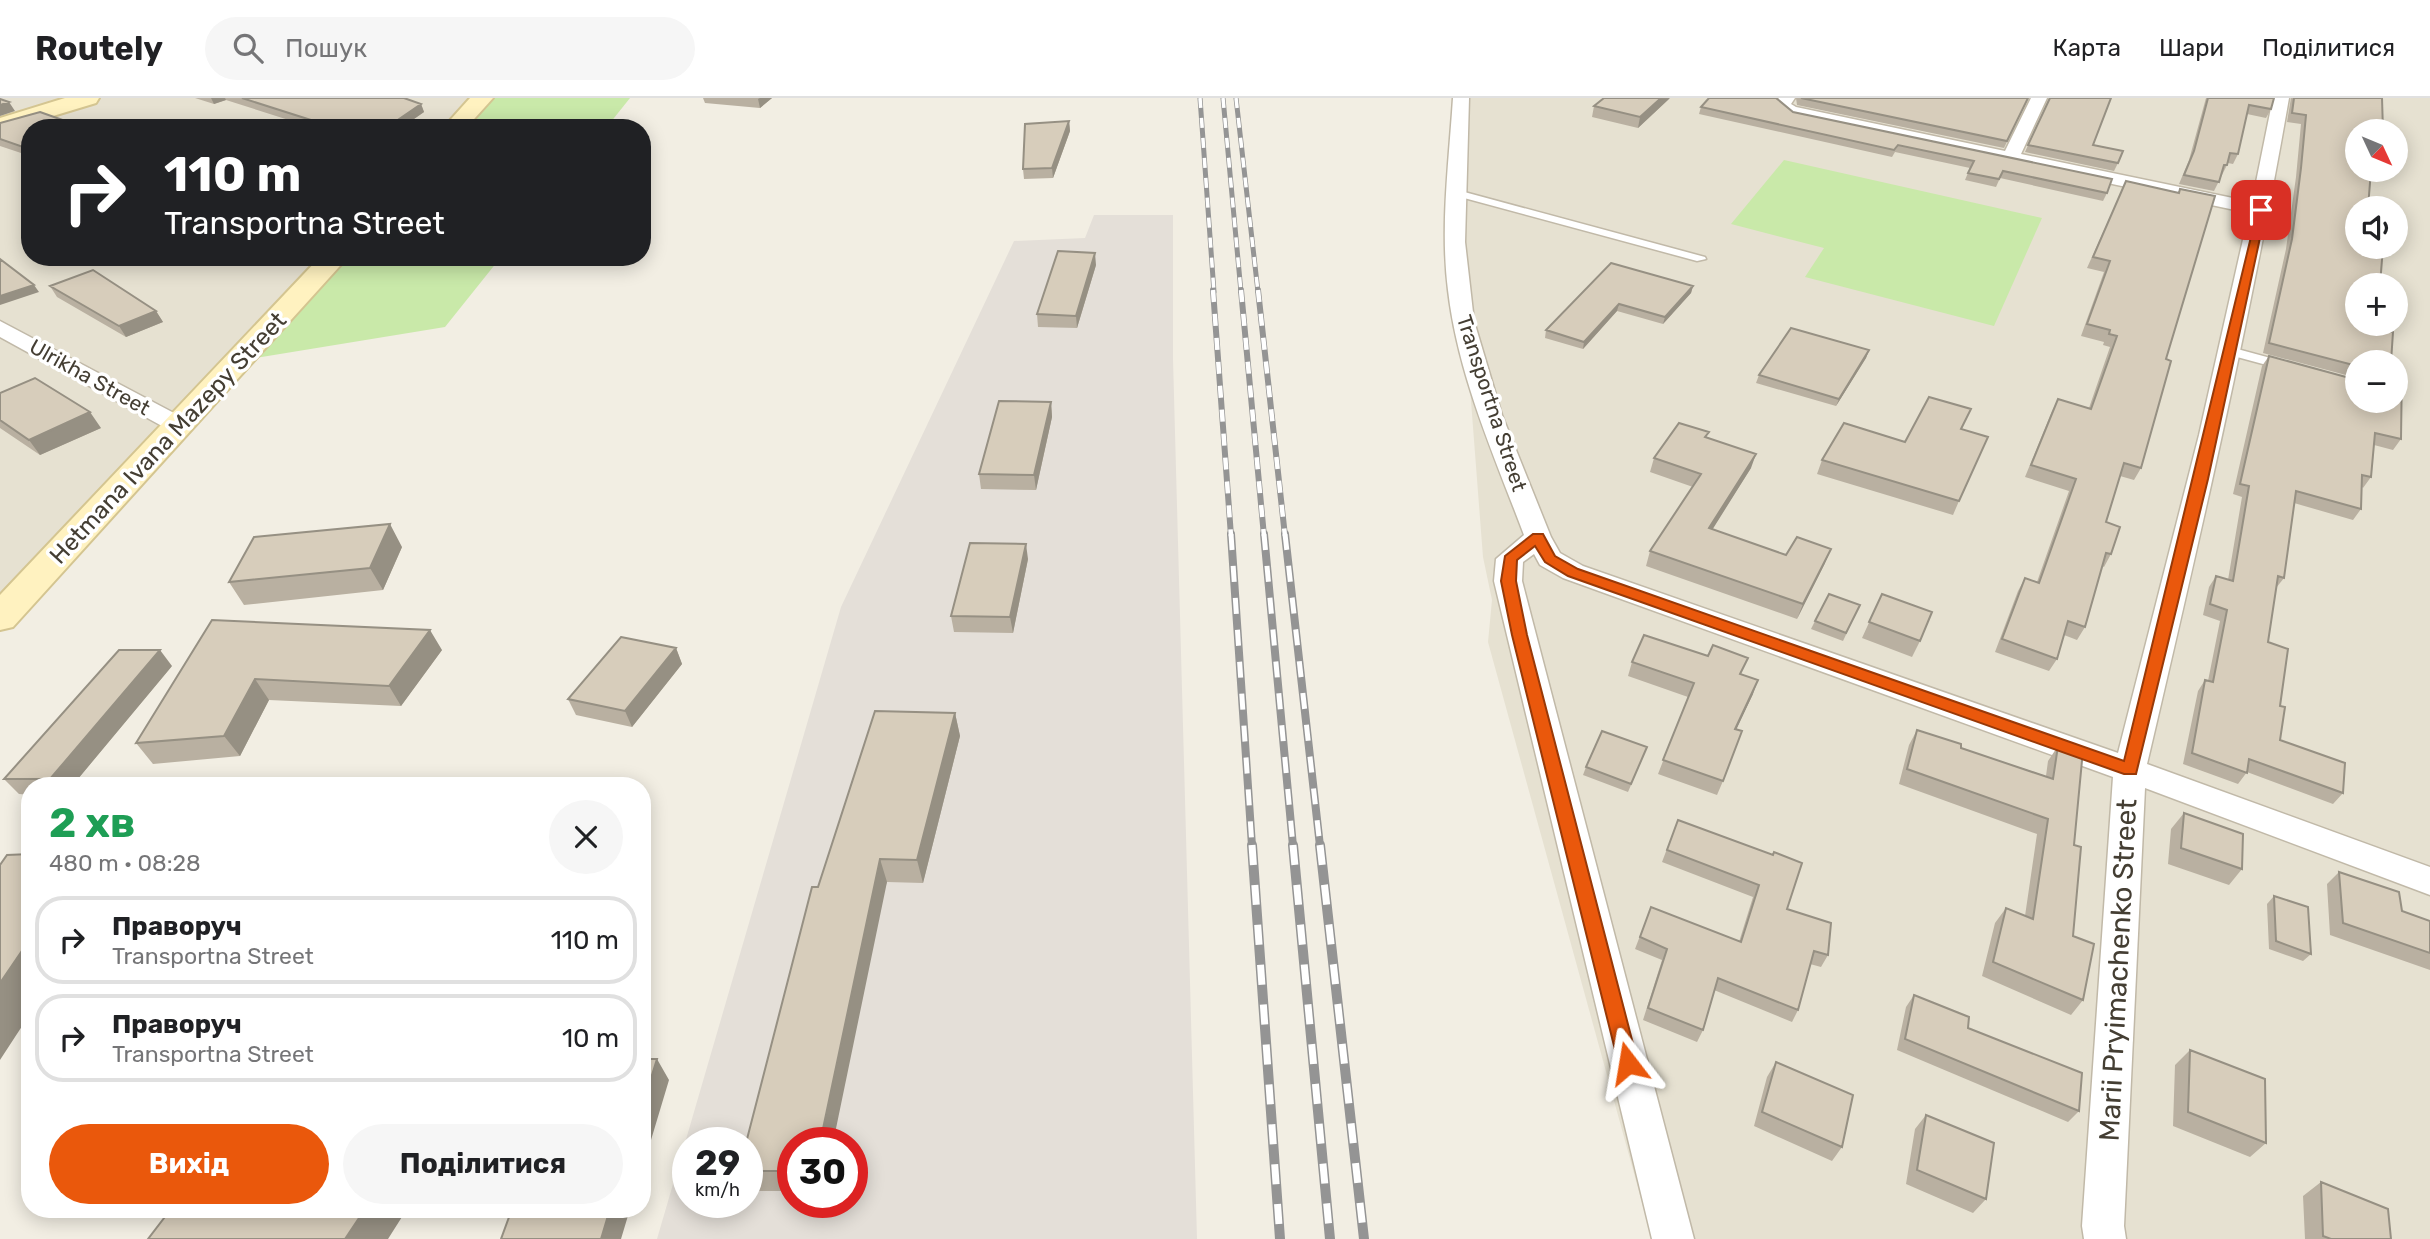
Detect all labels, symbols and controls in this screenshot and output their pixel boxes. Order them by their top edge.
search box [205,17,695,80]
text: Routely [35,29,163,68]
icon: search [229,29,267,67]
text: Пошук [285,33,367,64]
text: Карта [2052,34,2121,62]
text: Шари [2159,34,2224,62]
text: Поділитися [2262,34,2395,62]
north arrow [2345,119,2408,182]
map controls [2345,119,2408,413]
text: 110 m [164,145,301,203]
icon: right [49,147,140,238]
pin [2231,180,2291,240]
icon: arrive [2242,191,2280,229]
button: sound [2345,196,2408,259]
text: Transportna Street [164,204,445,242]
button: + [2345,273,2408,336]
street label: Hetmana Ivana Mazepy Street [44,306,292,570]
street label: Transportna Street [1452,312,1532,494]
street label: Ulrikha Street [25,334,155,420]
button: − [2345,350,2408,413]
text: 2 хв [49,798,135,848]
street label: Marii Pryimachenko Street [2093,798,2143,1142]
button: close [549,800,623,874]
text: 480 m · 08:28 [49,849,201,877]
text: Праворуч [112,911,242,942]
icon: right [53,921,91,959]
text: 110 m [551,925,619,956]
text: Transportna Street [112,942,314,970]
text: Праворуч [112,1009,242,1040]
icon: right [53,1019,91,1057]
text: 10 m [562,1023,619,1054]
position arrow [1591,1026,1665,1100]
text: Transportna Street [112,1040,314,1068]
button: Вихід [49,1124,329,1204]
button: Поділитися [343,1124,623,1204]
speed limit sign: 30 [777,1127,868,1218]
text: 29 [695,1142,740,1184]
text: km/h [695,1179,740,1201]

